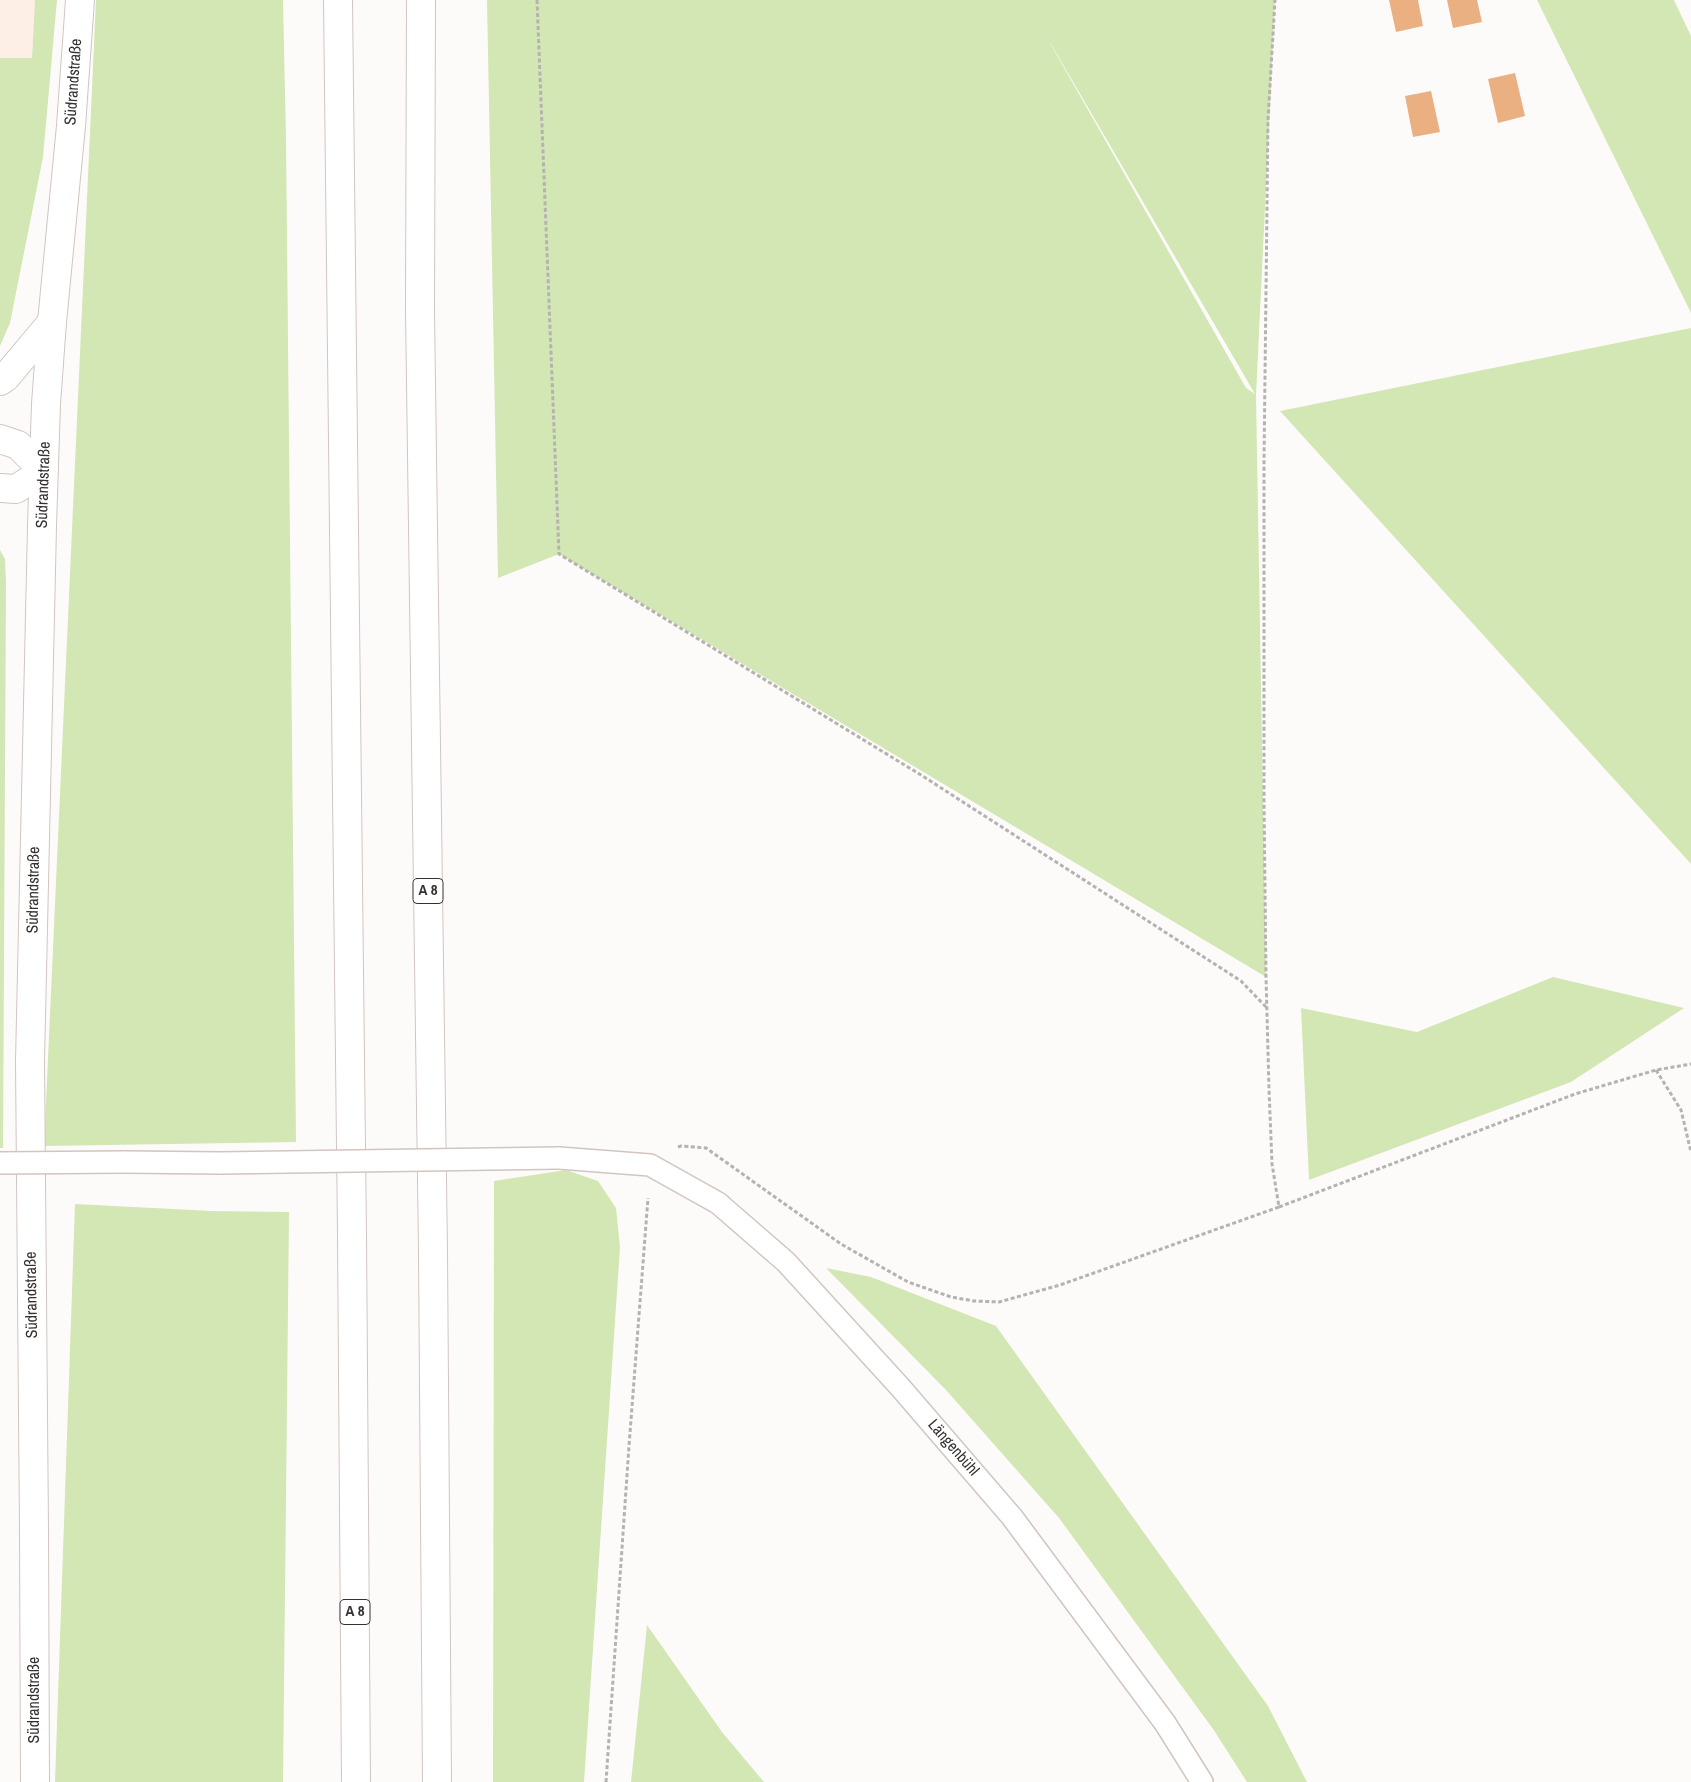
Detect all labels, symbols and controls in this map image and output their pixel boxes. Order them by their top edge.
street label: Südrandstraße [61,38,87,126]
street label: Südrandstraße [33,441,55,529]
street label: Südrandstraße [24,846,44,934]
road number: A 8 [413,878,443,904]
street label: Südrandstraße [22,1251,42,1339]
street label: Längenbühl [923,1416,983,1480]
road number: A 8 [340,1600,370,1624]
street label: Südrandstraße [25,1657,45,1743]

